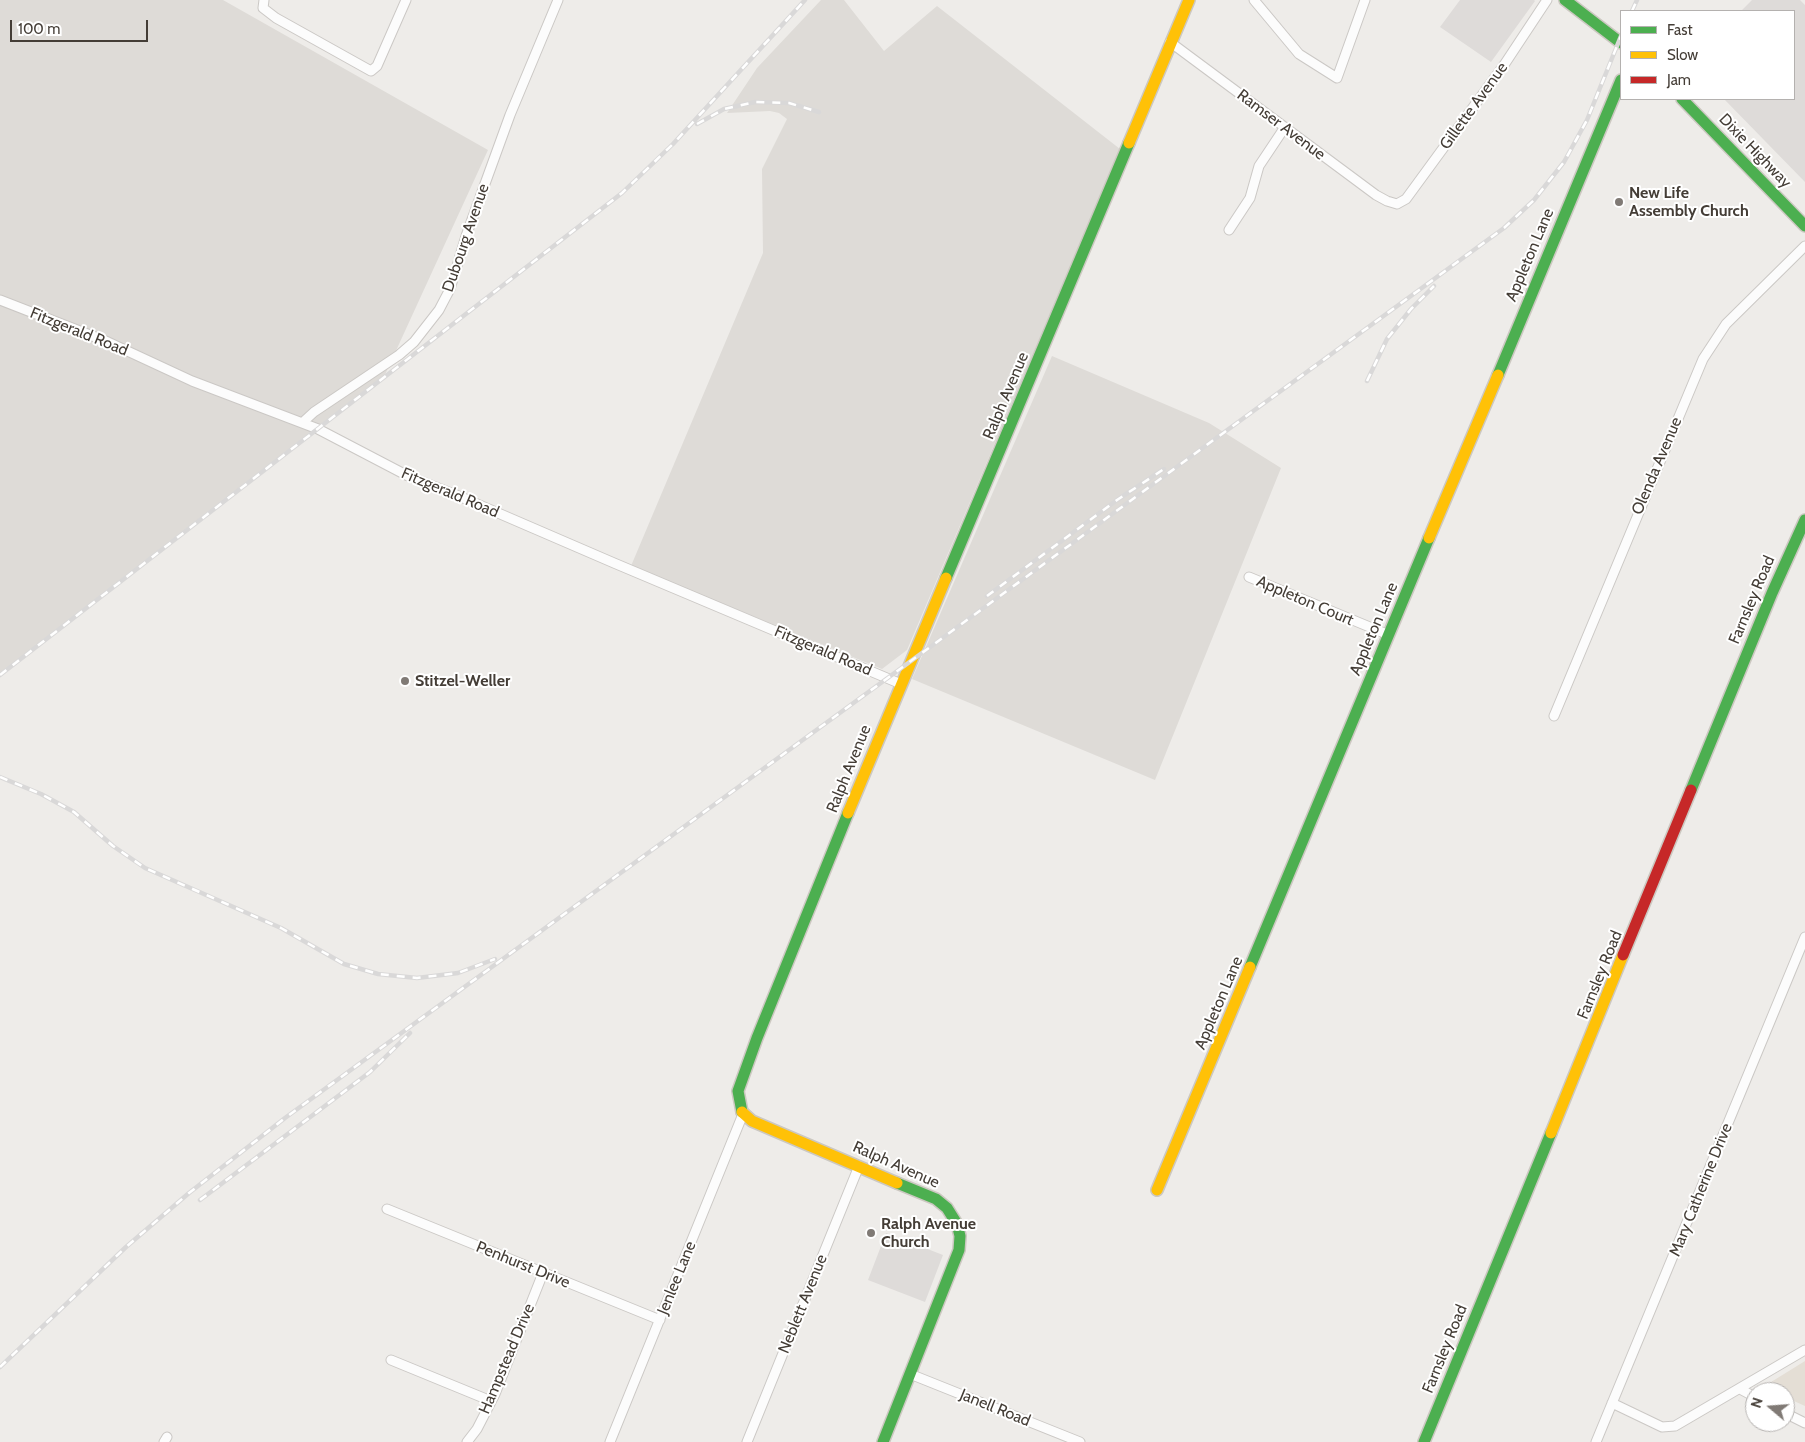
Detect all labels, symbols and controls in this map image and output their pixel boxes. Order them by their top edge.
scale bar [12,10,150,42]
legend [1620,10,1795,100]
text: 100 m [18,20,60,38]
text: Fast [1667,21,1692,39]
text: Slow [1667,46,1698,64]
street label: Gillette Avenue [1436,59,1512,153]
text: Jam [1667,71,1691,89]
street label: Ramser Avenue [1233,86,1329,164]
street label: Dixie Highway [1715,110,1795,192]
street label: Dubourg Avenue [438,181,494,295]
place label: New Life Assembly Church [1629,183,1749,221]
marker: New Life Assembly Church [1613,196,1625,208]
street label: Appleton Lane [1502,206,1558,304]
street label: Fitzgerald Road [27,304,131,360]
street label: Ralph Avenue [979,349,1033,443]
street label: Olenda Avenue [1628,414,1686,518]
street label: Fitzgerald Road [398,464,502,522]
street label: Farnsley Road [1725,553,1779,647]
street label: Appleton Court [1254,572,1356,630]
street label: Appleton Lane [1346,580,1402,678]
street label: Fitzgerald Road [771,622,875,680]
place label: Stitzel-Weller [415,671,510,691]
marker: Stitzel-Weller [399,675,411,687]
street label: Ralph Avenue [823,722,875,816]
street label: Farnsley Road [1574,928,1626,1022]
street label: Appleton Lane [1191,954,1247,1052]
street label: Mary Catherine Drive [1665,1121,1737,1259]
street label: Ralph Avenue [850,1137,942,1193]
place label: Ralph Avenue Church [881,1214,976,1252]
marker: Ralph Avenue Church [865,1227,877,1239]
street label: Penhurst Drive [473,1237,573,1293]
street label: Jenlee Lane [654,1238,700,1318]
street label: Neblett Avenue [774,1252,832,1356]
street label: Hampstead Drive [475,1301,539,1417]
street label: Farnsley Road [1419,1302,1471,1396]
north arrow [1745,1382,1795,1432]
street label: Janell Road [957,1385,1033,1431]
text: N [1747,1395,1767,1410]

